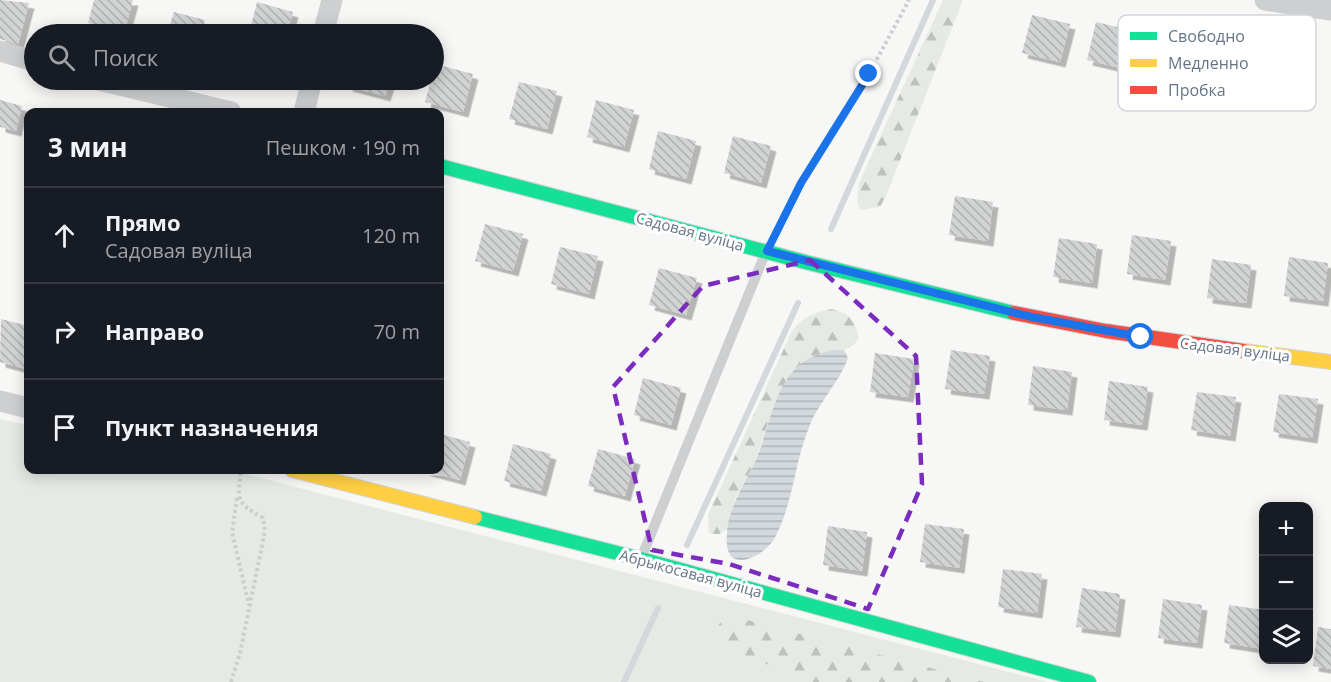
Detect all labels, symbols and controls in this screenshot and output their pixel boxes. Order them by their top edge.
legend [1118,15,1316,111]
search box [24,24,444,90]
text: Свободно [1168,25,1245,47]
icon: search [45,41,78,74]
text: Поиск [93,42,158,72]
text: Медленно [1168,52,1249,74]
route end [855,60,881,86]
text: Пробка [1168,79,1226,101]
text: 3 мин [48,129,128,165]
text: Пешком · 190 m [266,134,420,161]
text: Прямо [105,207,181,237]
street label: Садовая вуліца [634,207,746,255]
icon: ahead [48,219,81,252]
text: 120 m [362,222,420,249]
text: Садовая вуліца [105,237,253,264]
icon: right [48,315,81,348]
text: Направо [105,316,204,346]
text: 70 m [373,318,420,345]
route start [1127,323,1153,349]
street label: Садовая вуліца [1179,332,1291,366]
icon: arrive [48,411,81,444]
text: Пункт назначения [105,412,319,442]
map controls [1259,502,1313,664]
button: + [1259,502,1313,556]
street label: Абрыкосавая вуліца [618,544,764,602]
button: − [1259,556,1313,610]
button: layers [1259,610,1313,664]

